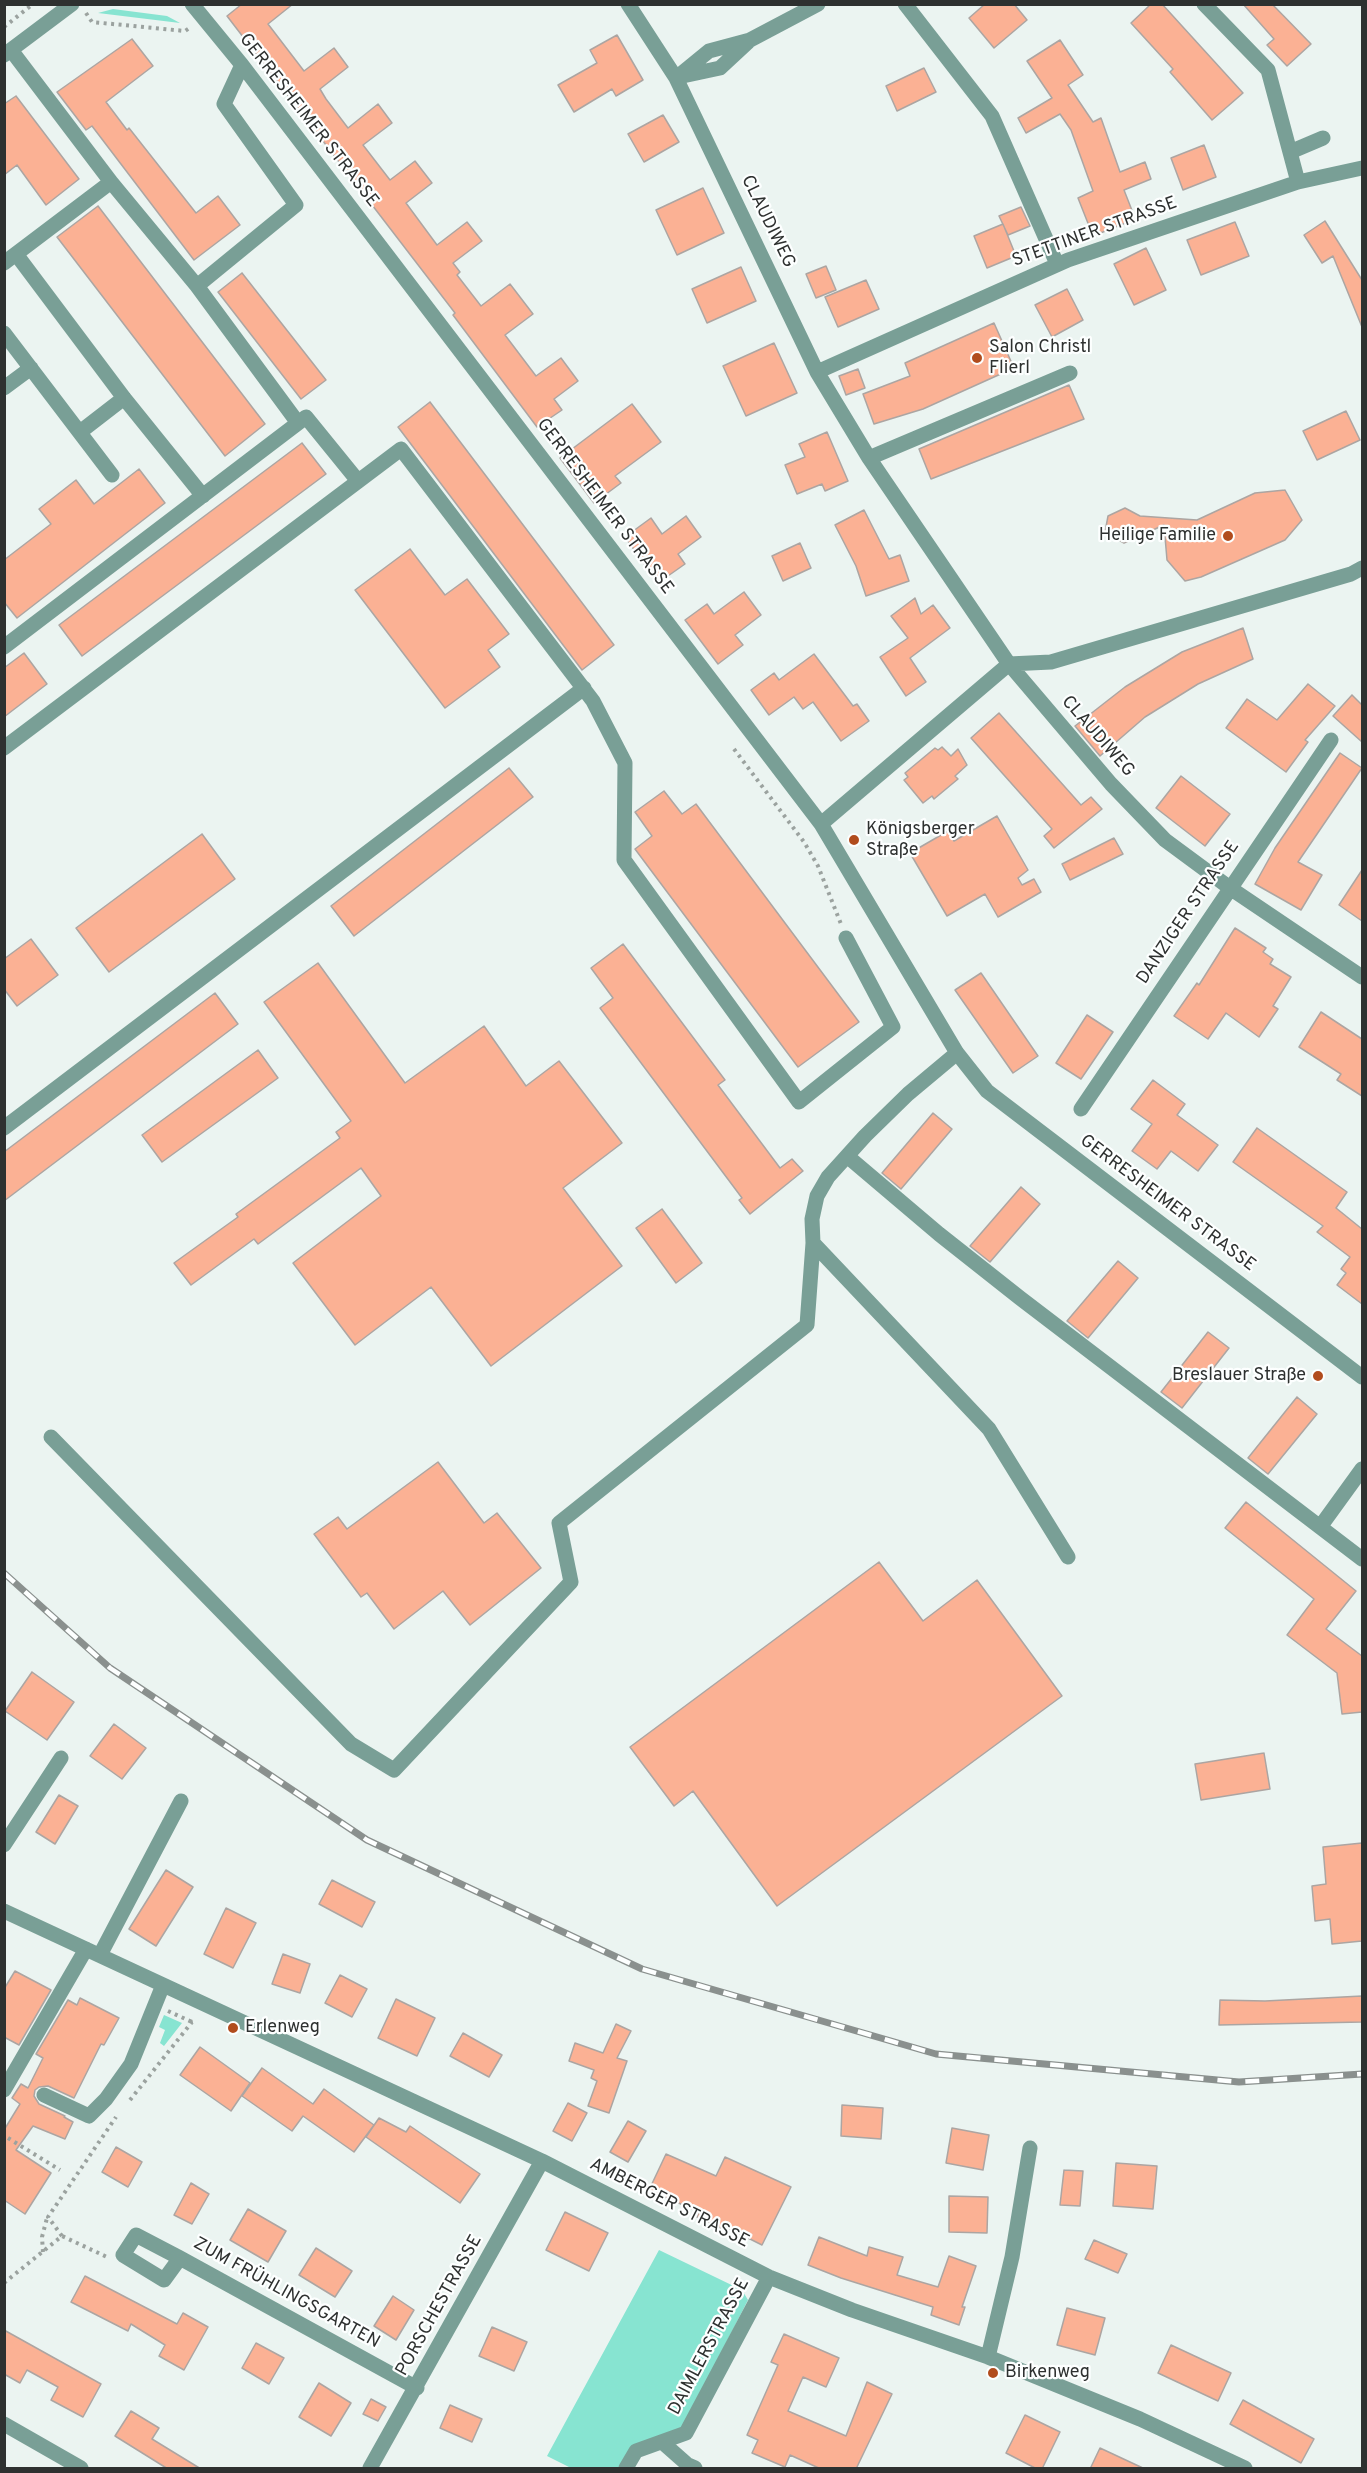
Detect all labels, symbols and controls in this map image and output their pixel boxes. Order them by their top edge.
street label: GERRESHEIMER STRASSE [233,30,383,212]
street label: CLAUDIWEG [735,172,799,272]
street label: STETTINER STRASSE [1010,193,1180,273]
place label: Salon Christl Flierl [989,337,1091,380]
marker: Salon Christl Flierl [970,351,984,365]
street label: GERRESHEIMER STRASSE [531,415,677,599]
place label: Heilige Familie [1099,525,1216,547]
marker: Heilige Familie [1221,529,1235,543]
street label: CLAUDIWEG [1056,692,1138,782]
place label: Königsberger Straße [866,819,975,862]
marker: Königsberger Straße [847,833,861,847]
street label: DANZIGER STRASSE [1133,837,1245,989]
street label: GERRESHEIMER STRASSE [1075,1131,1259,1277]
place label: Breslauer Straße [1172,1365,1306,1387]
marker: Breslauer Straße [1311,1369,1325,1383]
place label: Erlenweg [245,2017,320,2039]
marker: Erlenweg [226,2021,240,2035]
street label: AMBERGER STRASSE [586,2154,752,2254]
street label: PORSCHESTRASSE [392,2232,488,2380]
street label: ZUM FRÜHLINGSGARTEN [189,2234,383,2354]
street label: DAIMLERSTRASSE [665,2275,755,2419]
place label: Birkenweg [1005,2362,1090,2384]
marker: Birkenweg [986,2366,1000,2380]

